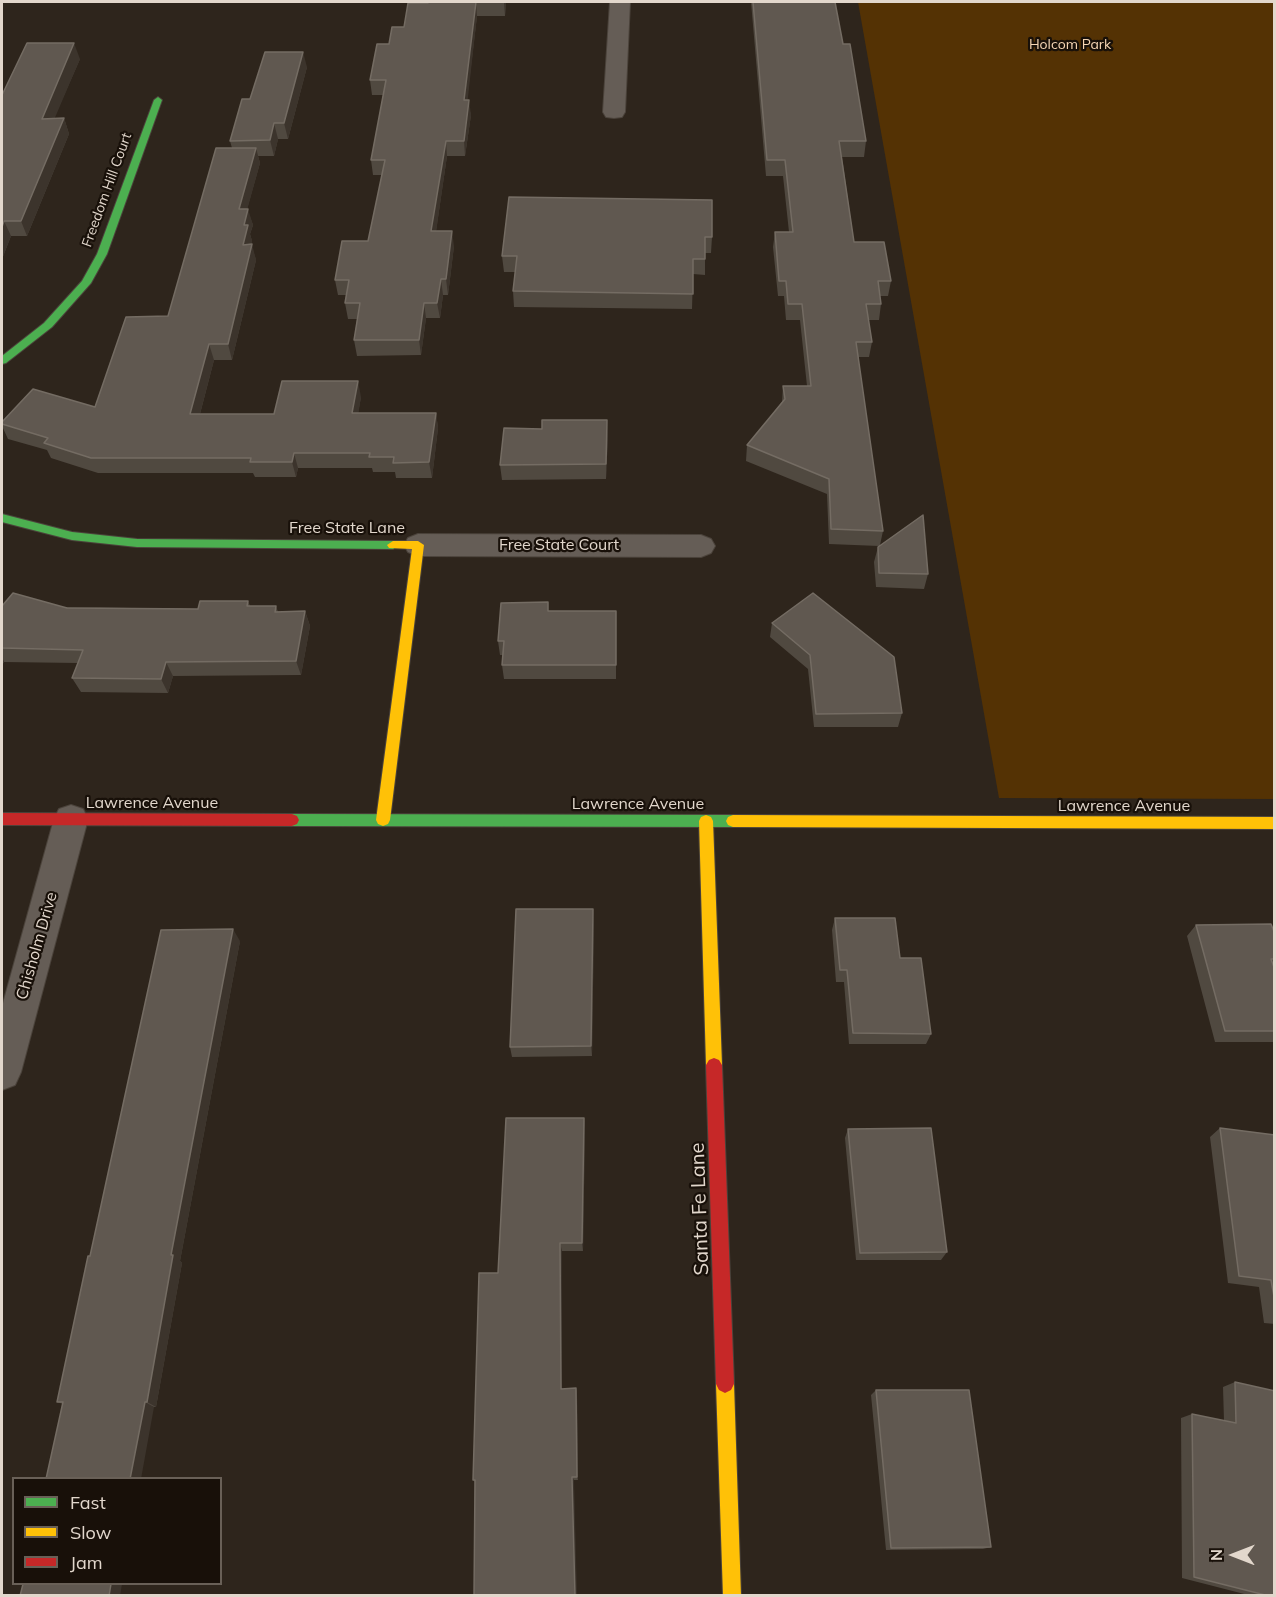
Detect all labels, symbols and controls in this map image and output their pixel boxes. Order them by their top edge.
park label: Holcom Park [1029,37,1111,53]
street label: Freedom Hill Court [79,131,135,249]
street label: Free State Lane [289,518,405,538]
street label: Free State Court [499,535,619,555]
street label: Lawrence Avenue [86,793,218,813]
street label: Lawrence Avenue [572,794,704,814]
street label: Lawrence Avenue [1058,796,1190,816]
street label: Chisholm Drive [12,890,62,1002]
street label: Santa Fe Lane [686,1142,714,1276]
legend [12,1477,222,1585]
text: Fast [70,1491,106,1514]
text: Slow [70,1521,111,1544]
north arrow [1204,1525,1264,1585]
text: N [1206,1549,1226,1561]
text: Jam [70,1551,103,1574]

